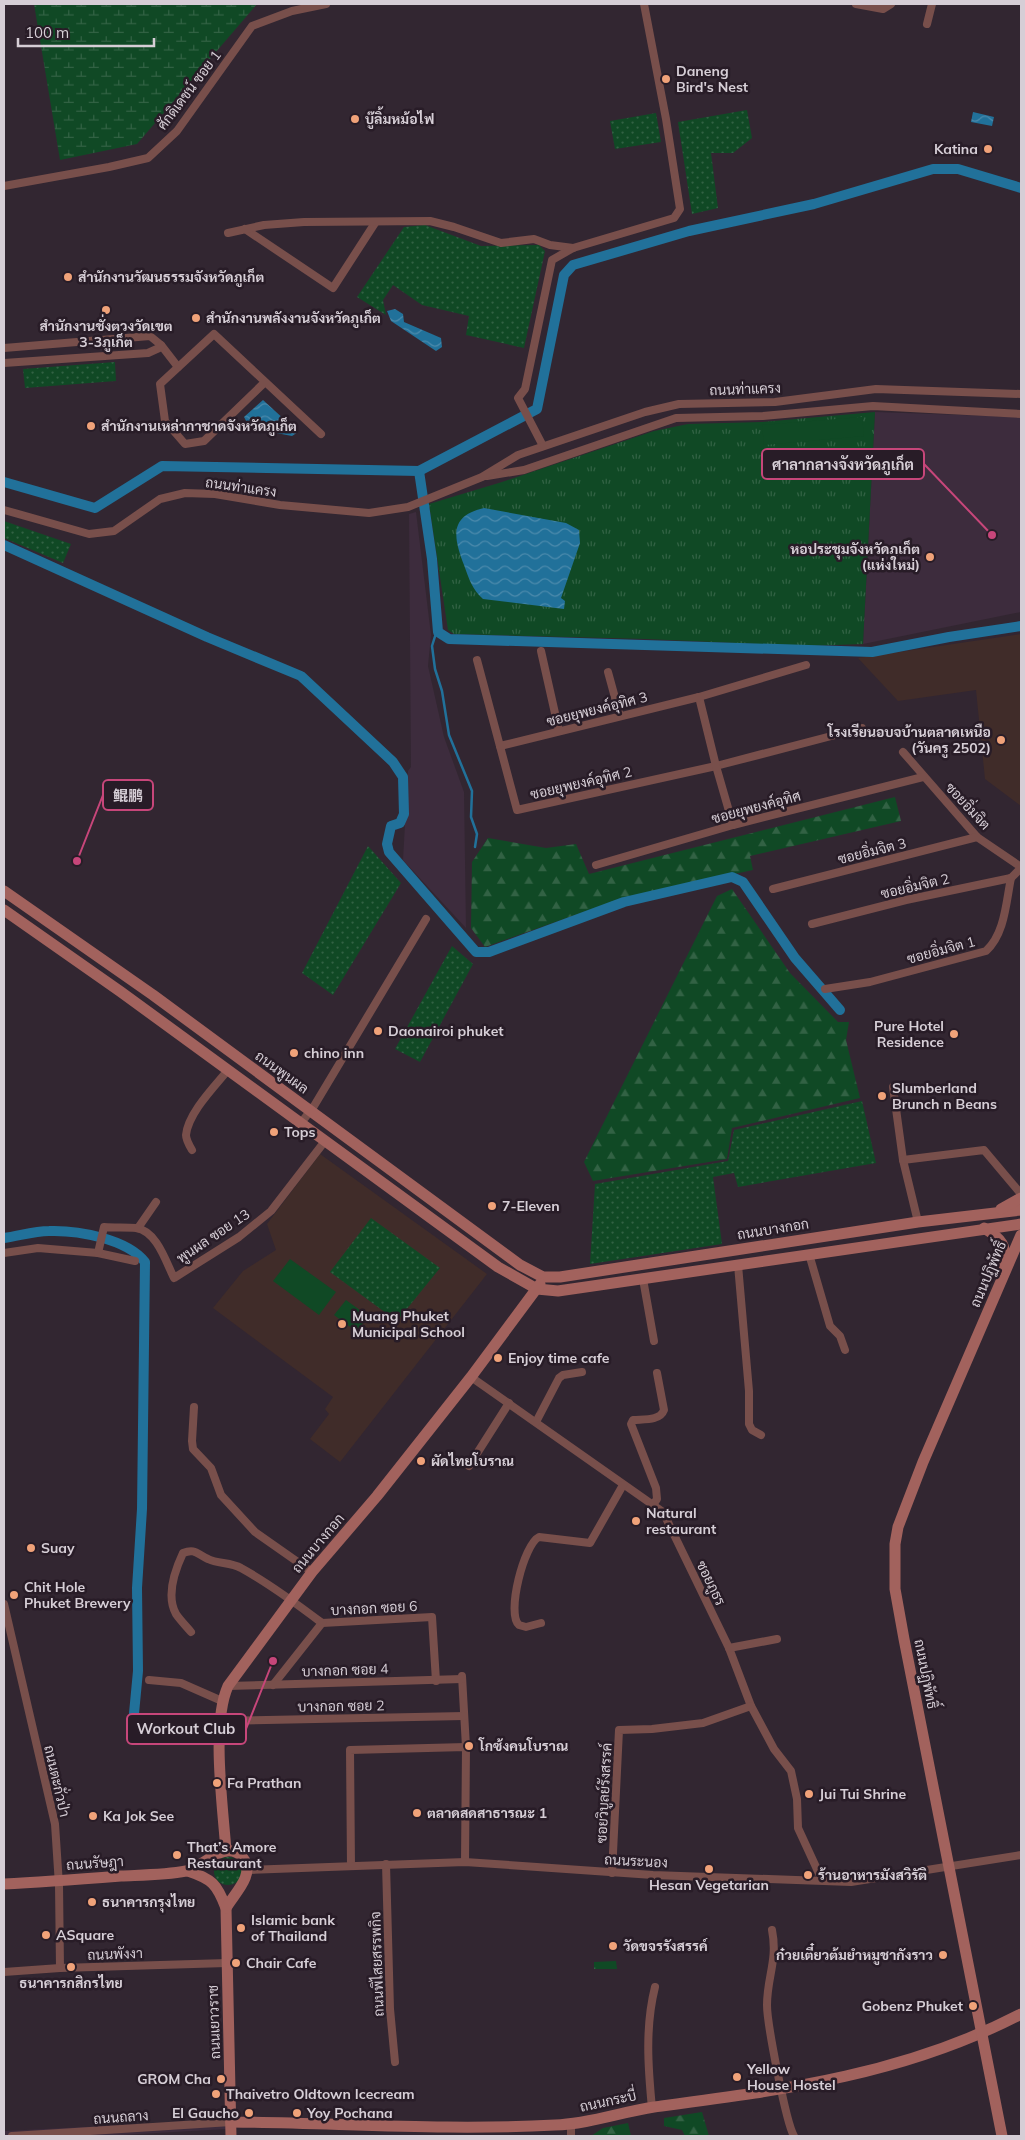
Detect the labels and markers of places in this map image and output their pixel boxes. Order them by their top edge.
place label: Daneng Bird's Nest [676,62,749,96]
marker: Daneng Bird's Nest [660,73,672,85]
place label: บู๊ลิ้มหม้อไฟ [365,106,434,130]
marker: บู๊ลิ้มหม้อไฟ [349,113,361,125]
place label: Katina [934,140,978,158]
marker: Katina [982,143,994,155]
place label: สำนักงานวัฒนธรรมจังหวัดภูเก็ต [78,267,264,288]
marker: สำนักงานวัฒนธรรมจังหวัดภูเก็ต [62,271,74,283]
marker: สำนักงานชั่งตวงวัดเขต 3-3ภูเก็ต [100,304,112,316]
place label: สำนักงานพลังงานจังหวัดภูเก็ต [206,308,381,329]
marker: สำนักงานพลังงานจังหวัดภูเก็ต [190,312,202,324]
place label: สำนักงานชั่งตวงวัดเขต 3-3ภูเก็ต [39,314,173,353]
place label: สำนักงานเหล่ากาชาดจังหวัดภูเก็ต [101,416,297,437]
marker: สำนักงานเหล่ากาชาดจังหวัดภูเก็ต [85,420,97,432]
callout: ศาลากลางจังหวัดภูเก็ต [762,449,924,479]
place label: หอประชุมจังหวัดภูเก็ต (แห่งใหม่) [790,539,920,574]
marker: หอประชุมจังหวัดภูเก็ต (แห่งใหม่) [924,551,936,563]
place label: โรงเรียนอบจบ้านตลาดเหนือ (วันครู 2502) [827,723,991,759]
marker: โรงเรียนอบจบ้านตลาดเหนือ (วันครู 2502) [995,734,1007,746]
callout: 鲲鹏 [103,780,153,810]
place label: Pure Hotel Residence [874,1017,944,1051]
place label: Daonairoi phuket [388,1022,504,1040]
marker: Daonairoi phuket [372,1025,384,1037]
marker: Pure Hotel Residence [948,1028,960,1040]
place label: chino inn [304,1044,364,1062]
marker: chino inn [288,1047,300,1059]
place label: Slumberland Brunch n Beans [892,1079,997,1113]
marker: Slumberland Brunch n Beans [876,1090,888,1102]
place label: Tops [284,1123,316,1141]
marker: Tops [268,1126,280,1138]
place label: 7-Eleven [502,1197,560,1215]
marker: 7-Eleven [486,1200,498,1212]
place label: Muang Phuket Municipal School [352,1307,465,1341]
marker: Muang Phuket Municipal School [336,1318,348,1330]
place label: Enjoy time cafe [508,1349,610,1367]
marker: Enjoy time cafe [492,1352,504,1364]
place label: ผัดไทยโบราณ [431,1452,514,1470]
marker: ผัดไทยโบราณ [415,1455,427,1467]
place label: Natural restaurant [646,1504,717,1538]
marker: Natural restaurant [630,1515,642,1527]
place label: Suay [41,1539,75,1557]
marker: Suay [25,1542,37,1554]
place label: Chit Hole Phuket Brewery [24,1578,131,1612]
marker: Chit Hole Phuket Brewery [8,1589,20,1601]
callout: Workout Club [127,1714,246,1744]
place label: โกซ้งคนโบราณ [478,1737,568,1755]
marker: โกซ้งคนโบราณ [463,1740,475,1752]
place label: Fa Prathan [227,1774,301,1792]
marker: Fa Prathan [211,1777,223,1789]
place label: Jui Tui Shrine [819,1785,906,1803]
marker: Jui Tui Shrine [803,1788,815,1800]
place label: ตลาดสดสาธารณะ 1 [427,1804,547,1822]
place label: Ka Jok See [103,1807,174,1825]
marker: ตลาดสดสาธารณะ 1 [411,1807,423,1819]
marker: Ka Jok See [87,1810,99,1822]
place label: That’s Amore Restaurant [187,1838,277,1872]
marker: That’s Amore Restaurant [171,1849,183,1861]
marker: Hesan Vegetarian [703,1863,715,1875]
place label: ร้านอาหารมังสวิรัติ [818,1866,927,1884]
marker: ร้านอาหารมังสวิรัติ [802,1869,814,1881]
place label: Hesan Vegetarian [649,1876,769,1894]
place label: ธนาคารกรุงไทย [102,1893,195,1913]
marker: ธนาคารกรุงไทย [86,1896,98,1908]
place label: Islamic bank of Thailand [251,1911,335,1945]
marker: Islamic bank of Thailand [235,1922,247,1934]
place label: ASquare [56,1926,115,1944]
marker: ASquare [40,1929,52,1941]
place label: วัดขจรรังสรรค์ [623,1937,709,1955]
marker: วัดขจรรังสรรค์ [607,1940,619,1952]
place label: ก๋วยเตี๋ยวต้มยำหมูชากังราว [776,1942,933,1966]
marker: ก๋วยเตี๋ยวต้มยำหมูชากังราว [937,1949,949,1961]
place label: Chair Cafe [246,1954,317,1972]
marker: Chair Cafe [230,1957,242,1969]
marker: ธนาคารกสิกรไทย [65,1961,77,1973]
place label: ธนาคารกสิกรไทย [19,1974,123,1992]
place label: Gobenz Phuket [862,1997,964,2015]
marker: Gobenz Phuket [967,2000,979,2012]
place label: Yellow House Hostel [746,2060,836,2094]
place label: GROM Cha [137,2070,211,2088]
marker: Yellow House Hostel [731,2071,743,2083]
marker: GROM Cha [215,2073,227,2085]
place label: Thaivetro Oldtown Icecream [226,2085,415,2103]
marker: Thaivetro Oldtown Icecream [210,2088,222,2100]
place label: El Gaucho [172,2104,239,2122]
place label: Yoy Pochana [306,2104,393,2122]
marker: El Gaucho [243,2107,255,2119]
marker: Yoy Pochana [291,2107,303,2119]

